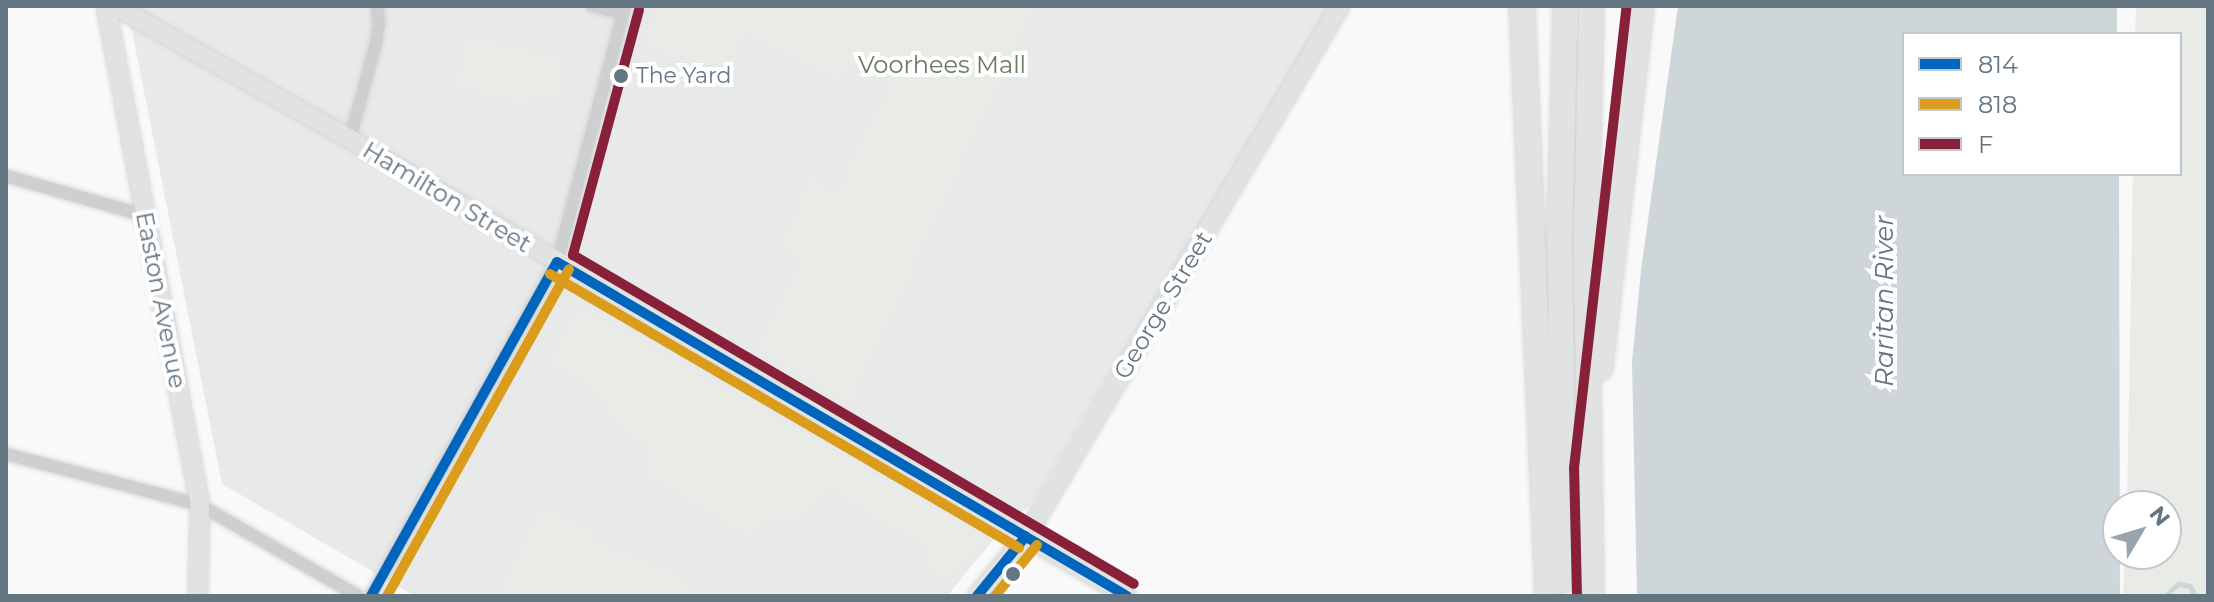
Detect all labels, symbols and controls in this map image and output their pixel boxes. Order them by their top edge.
legend [1902,32,2182,176]
text: 814 [1978,50,2018,79]
park label: Voorhees Mall [858,51,1026,79]
place label: The Yard [636,63,732,89]
marker: The Yard [613,68,629,84]
text: 818 [1978,90,2017,119]
text: F [1978,130,1993,159]
street label: Hamilton Street [358,135,536,259]
street label: Easton Avenue [130,209,192,391]
water label: Raritan River [1869,215,1901,387]
street label: George Street [1108,226,1218,384]
north arrow [2102,490,2182,570]
text: N [2144,501,2176,531]
unlabelled marker [1005,566,1021,582]

